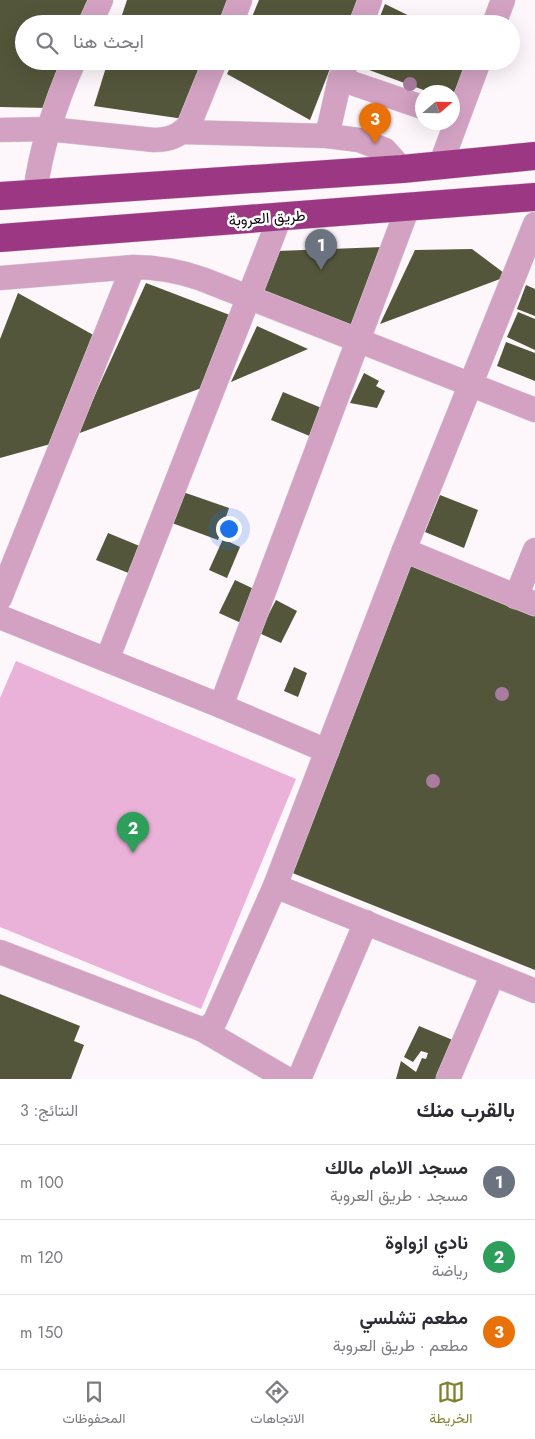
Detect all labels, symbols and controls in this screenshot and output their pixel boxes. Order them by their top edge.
search box [15,15,520,70]
text: ابحث هنا [73,28,144,55]
icon: search [33,29,61,57]
north arrow [415,85,460,130]
pin: 3 [359,103,391,144]
street label: طريق العروبة [228,204,306,232]
pin: 1 [305,229,337,270]
your location [216,516,242,542]
pin: 2 [117,812,149,853]
text: بالقرب منك [416,1095,515,1125]
text: النتائج: 3 [20,1099,78,1122]
text: مسجد الامام مالك [325,1154,468,1181]
text: 100 m [20,1171,64,1194]
text: 1 [495,1171,503,1194]
text: مسجد · طريق العروبة [330,1184,468,1207]
text: نادي ازواوة [385,1229,468,1256]
text: 120 m [20,1246,63,1269]
text: 2 [494,1246,504,1269]
text: رياضة [432,1259,468,1282]
text: مطعم تشلسي [359,1304,468,1331]
text: 150 m [20,1321,63,1344]
text: 3 [494,1321,504,1344]
text: مطعم · طريق العروبة [333,1334,468,1357]
tab: المحفوظات [62,1378,125,1431]
tab: الاتجاهات [250,1378,305,1431]
tab: الخريطة [429,1378,473,1431]

